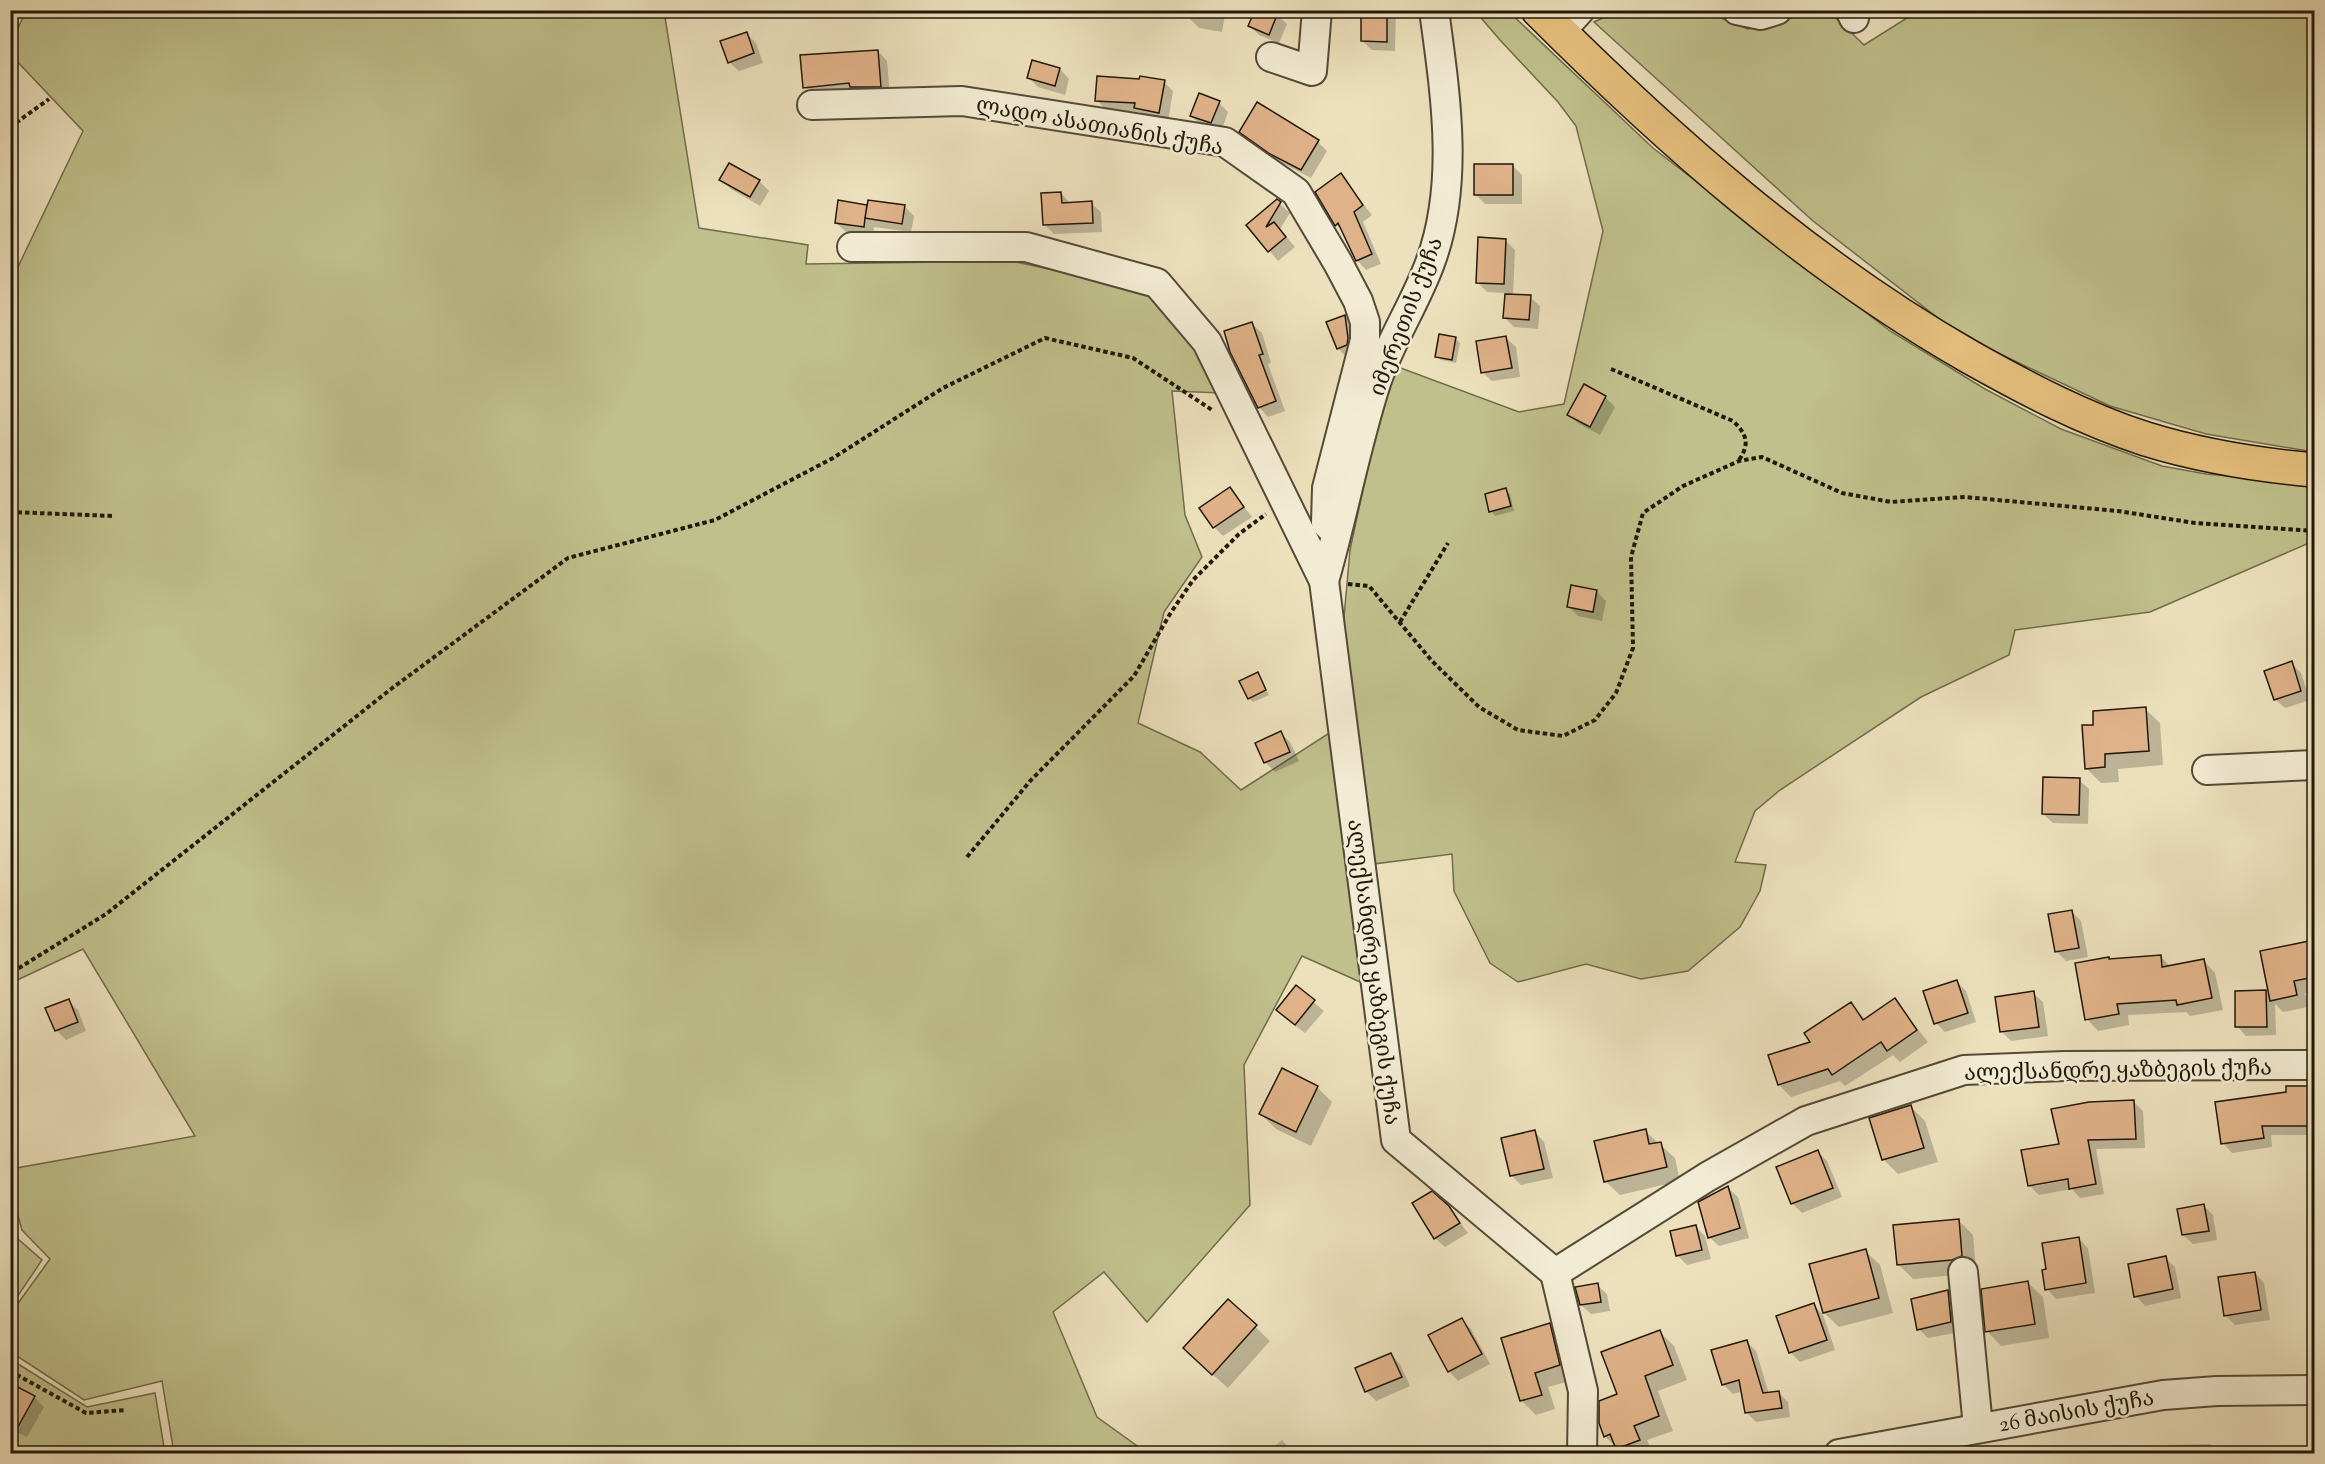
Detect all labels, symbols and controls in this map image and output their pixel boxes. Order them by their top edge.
street label: ლადო ასათიანის ქუჩა [973,90,1226,165]
street label: იმერეთის ქუჩა [1363,233,1453,401]
street label: ალექსანდრე ყაზბეგის ქუჩა [1337,818,1407,1127]
street label: ალექსანდრე ყაზბეგის ქუჩა [1964,1053,2272,1091]
street label: 26 მაისის ქუჩა [1996,1384,2157,1442]

